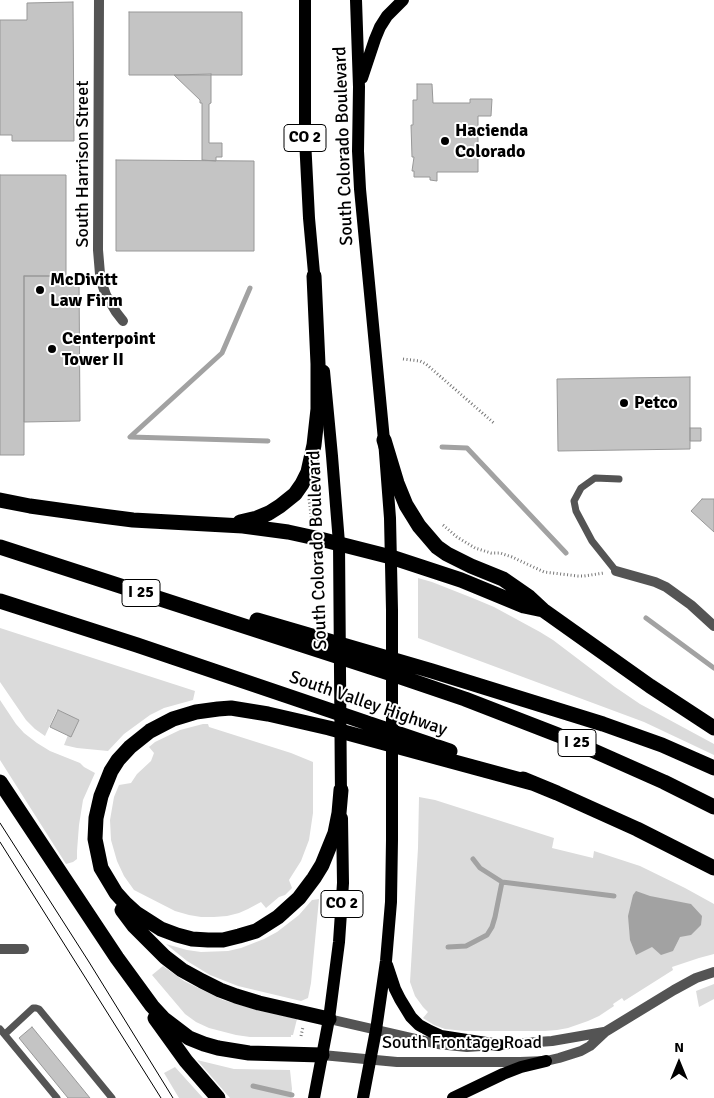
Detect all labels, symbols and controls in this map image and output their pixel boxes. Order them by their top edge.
street label: South Colorado Boulevard [330,46,358,246]
street label: South Harrison Street [72,81,94,247]
place label: Hacienda Colorado [455,120,528,162]
road number: CO 2 [284,125,326,152]
marker: Hacienda Colorado [439,135,451,147]
place label: McDivitt Law Firm [50,269,123,312]
marker: McDivitt Law Firm [34,284,46,296]
place label: Centerpoint Tower II [62,328,155,370]
marker: Centerpoint Tower II [46,343,58,355]
place label: Petco [634,392,678,414]
marker: Petco [618,397,630,409]
street label: South Colorado Boulevard [304,450,332,650]
road number: I 25 [122,580,160,606]
street label: South Valley Highway [286,667,450,741]
road number: I 25 [558,730,596,756]
road number: CO 2 [321,891,363,918]
street label: South Frontage Road [382,1032,542,1054]
north arrow [654,1038,704,1088]
text: N [674,1039,684,1056]

